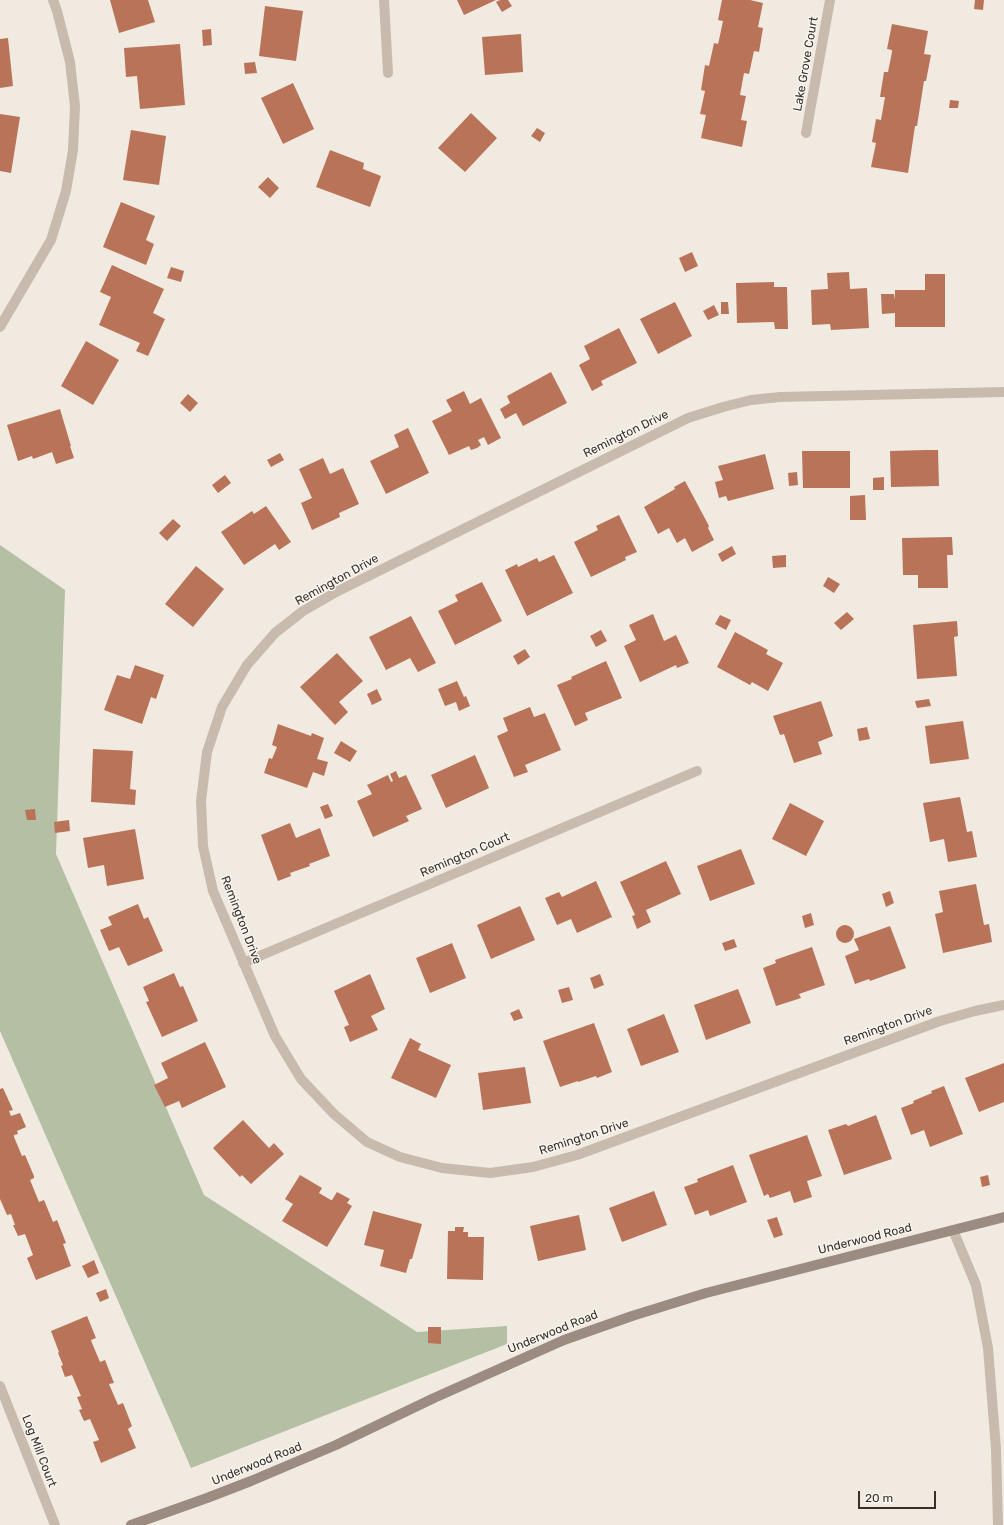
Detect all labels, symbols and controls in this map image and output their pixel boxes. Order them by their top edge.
street label: Lake Grove Court [791,16,821,112]
street label: Remington Drive [581,407,671,461]
street label: Remington Drive [293,551,381,609]
street label: Remington Court [418,830,512,880]
street label: Remington Drive [218,874,264,966]
street label: Remington Drive [842,1003,934,1049]
street label: Remington Drive [537,1116,631,1158]
street label: Underwood Road [817,1220,913,1258]
street label: Underwood Road [506,1307,600,1357]
street label: Log Mill Court [19,1413,59,1489]
street label: Underwood Road [210,1439,304,1489]
scale bar [860,1483,938,1509]
text: 20 m [865,1491,893,1505]

